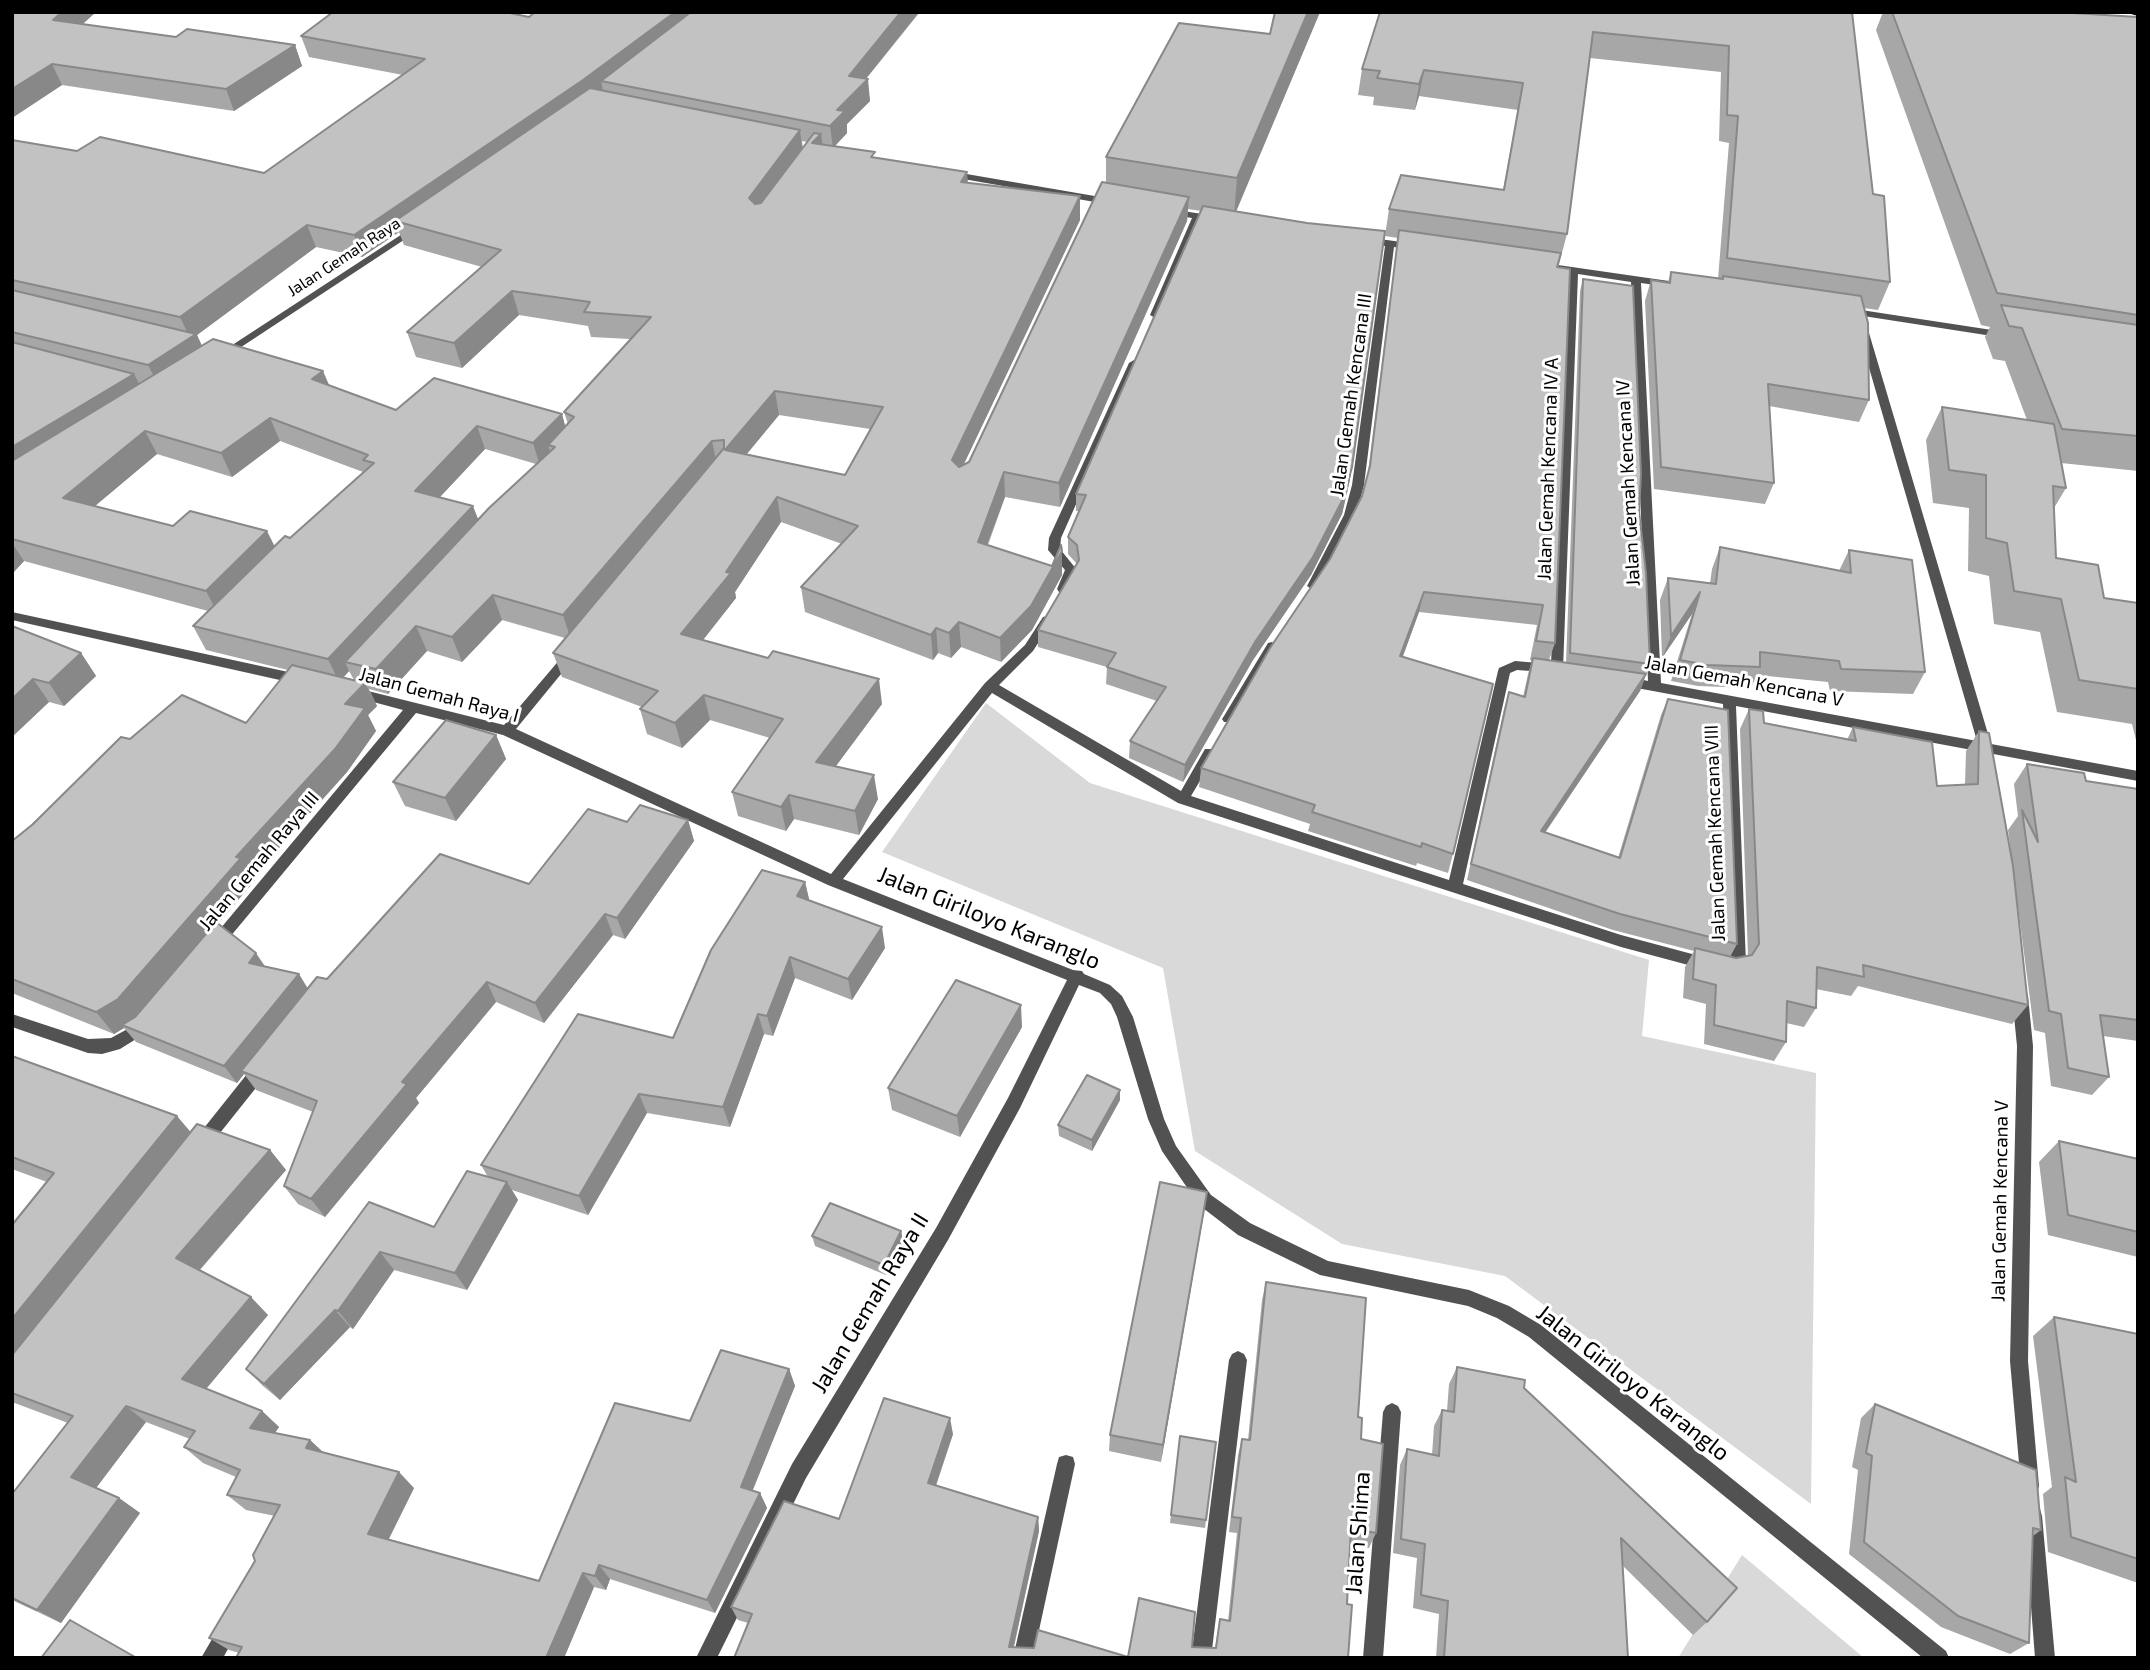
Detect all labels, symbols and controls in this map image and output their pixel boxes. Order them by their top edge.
street label: Jalan Gemah Raya [284,213,404,301]
street label: Jalan Gemah Kencana III [1325,292,1377,498]
street label: Jalan Gemah Kencana IV A [1533,357,1563,581]
street label: Jalan Gemah Kencana IV [1611,379,1645,587]
street label: Jalan Gemah Kencana V [1643,651,1845,711]
street label: Jalan Gemah Raya I [357,663,521,727]
street label: Jalan Gemah Kencana VIII [1700,724,1730,942]
street label: Jalan Gemah Raya III [194,787,324,935]
street label: Jalan Giriloyo Karanglo [874,861,1104,975]
street label: Jalan Gemah Kencana V [1987,1100,2013,1302]
street label: Jalan Gemah Raya II [805,1208,935,1398]
street label: Jalan Giriloyo Karanglo [1531,1299,1735,1467]
street label: Jalan Shima [1340,1471,1376,1595]

